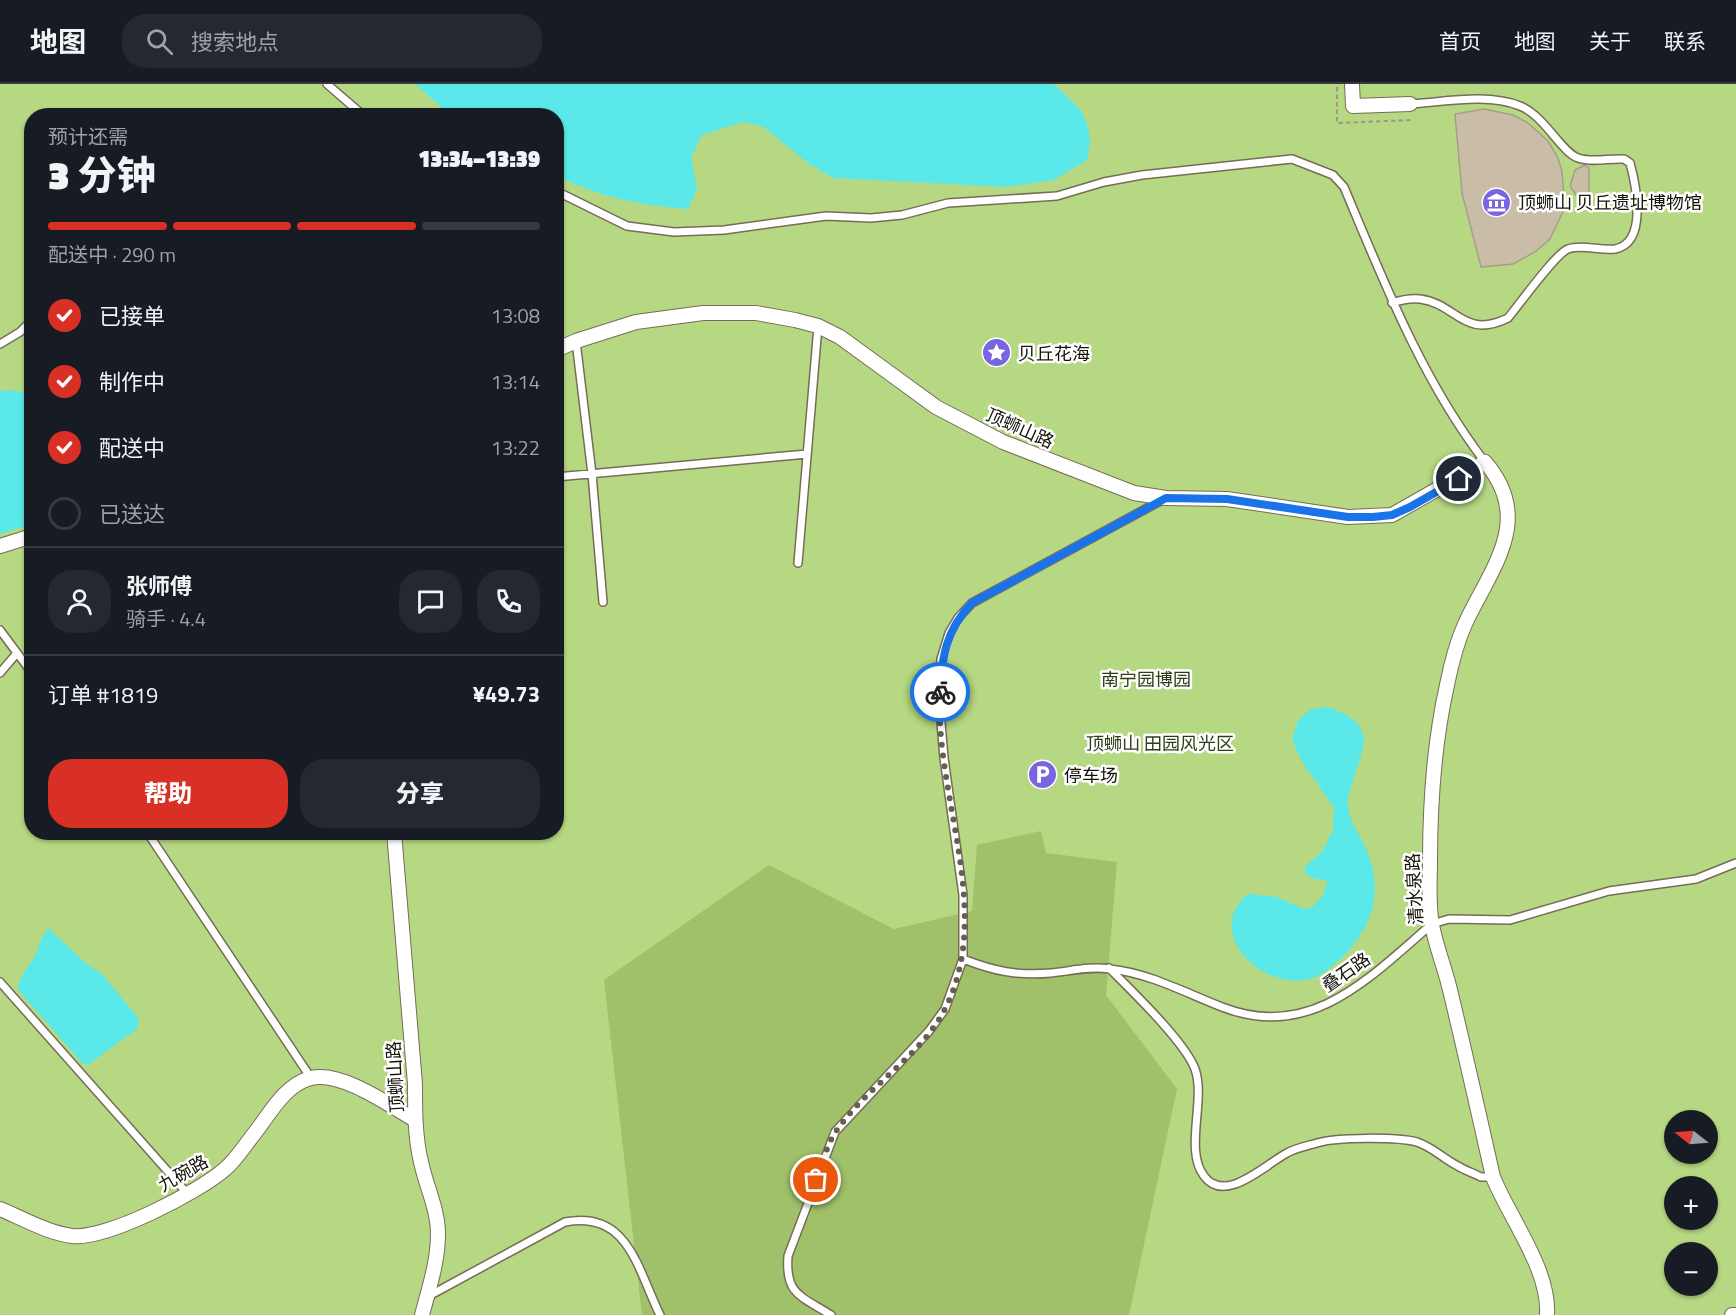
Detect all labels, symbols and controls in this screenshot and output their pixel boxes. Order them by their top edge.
search box [122,14,542,68]
text: 地图 [30,20,86,63]
icon: search [143,25,176,58]
text: 搜索地点 [191,25,279,59]
text: 首页 [1439,25,1481,57]
text: 地图 [1514,25,1556,57]
text: 关于 [1589,25,1631,57]
text: 联系 [1664,25,1706,57]
text: 预计还需 [48,121,128,152]
text: 13:34–13:39 [418,142,540,176]
text: 3 分钟 [48,145,156,204]
museum icon: 顶蛳山 贝丘遗址博物馆 [1481,186,1513,218]
place label: 顶蛳山 贝丘遗址博物馆 [1518,189,1702,216]
text: 配送中 · 290 m [48,239,176,270]
icon: check [48,299,81,332]
text: 已接单 [99,299,165,333]
text: 13:08 [491,300,540,331]
place icon: 贝丘花海 [981,337,1013,369]
place label: 贝丘花海 [1018,340,1090,367]
icon: check [48,365,81,398]
text: 制作中 [99,365,165,399]
text: 13:14 [491,366,540,397]
street label: 顶蛳山路 [982,401,1058,455]
icon: check [48,431,81,464]
text: 配送中 [99,431,165,465]
text: 13:22 [491,432,540,463]
pin [1433,453,1484,504]
icon: home [1442,462,1475,495]
text: 已送达 [99,497,165,531]
text: 张师傅 [126,569,192,603]
button: person [48,570,111,633]
button: chat [399,570,462,633]
button: phone [477,570,540,633]
text: 骑手 · 4.4 [126,603,206,634]
courier [910,662,970,722]
park label: 南宁园博园 [1101,666,1191,693]
icon: bike [924,676,957,709]
text: ¥49.73 [473,677,540,711]
text: 订单 #1819 [48,678,158,712]
park label: 顶蛳山 田园风光区 [1086,730,1234,757]
button: 帮助 [48,759,288,828]
button: 分享 [300,759,540,828]
parking icon: 停车场 [1027,759,1059,791]
place label: 停车场 [1064,762,1118,789]
street label: 清水泉路 [1399,852,1429,926]
street label: 叠石路 [1316,945,1376,999]
street label: 顶蛳山路 [380,1040,410,1114]
north arrow [1664,1110,1718,1164]
map controls [1664,1110,1718,1296]
street label: 九碗路 [153,1148,213,1198]
pin [790,1154,841,1205]
icon: bag [799,1163,832,1196]
button: + [1664,1176,1718,1230]
button: − [1664,1242,1718,1296]

